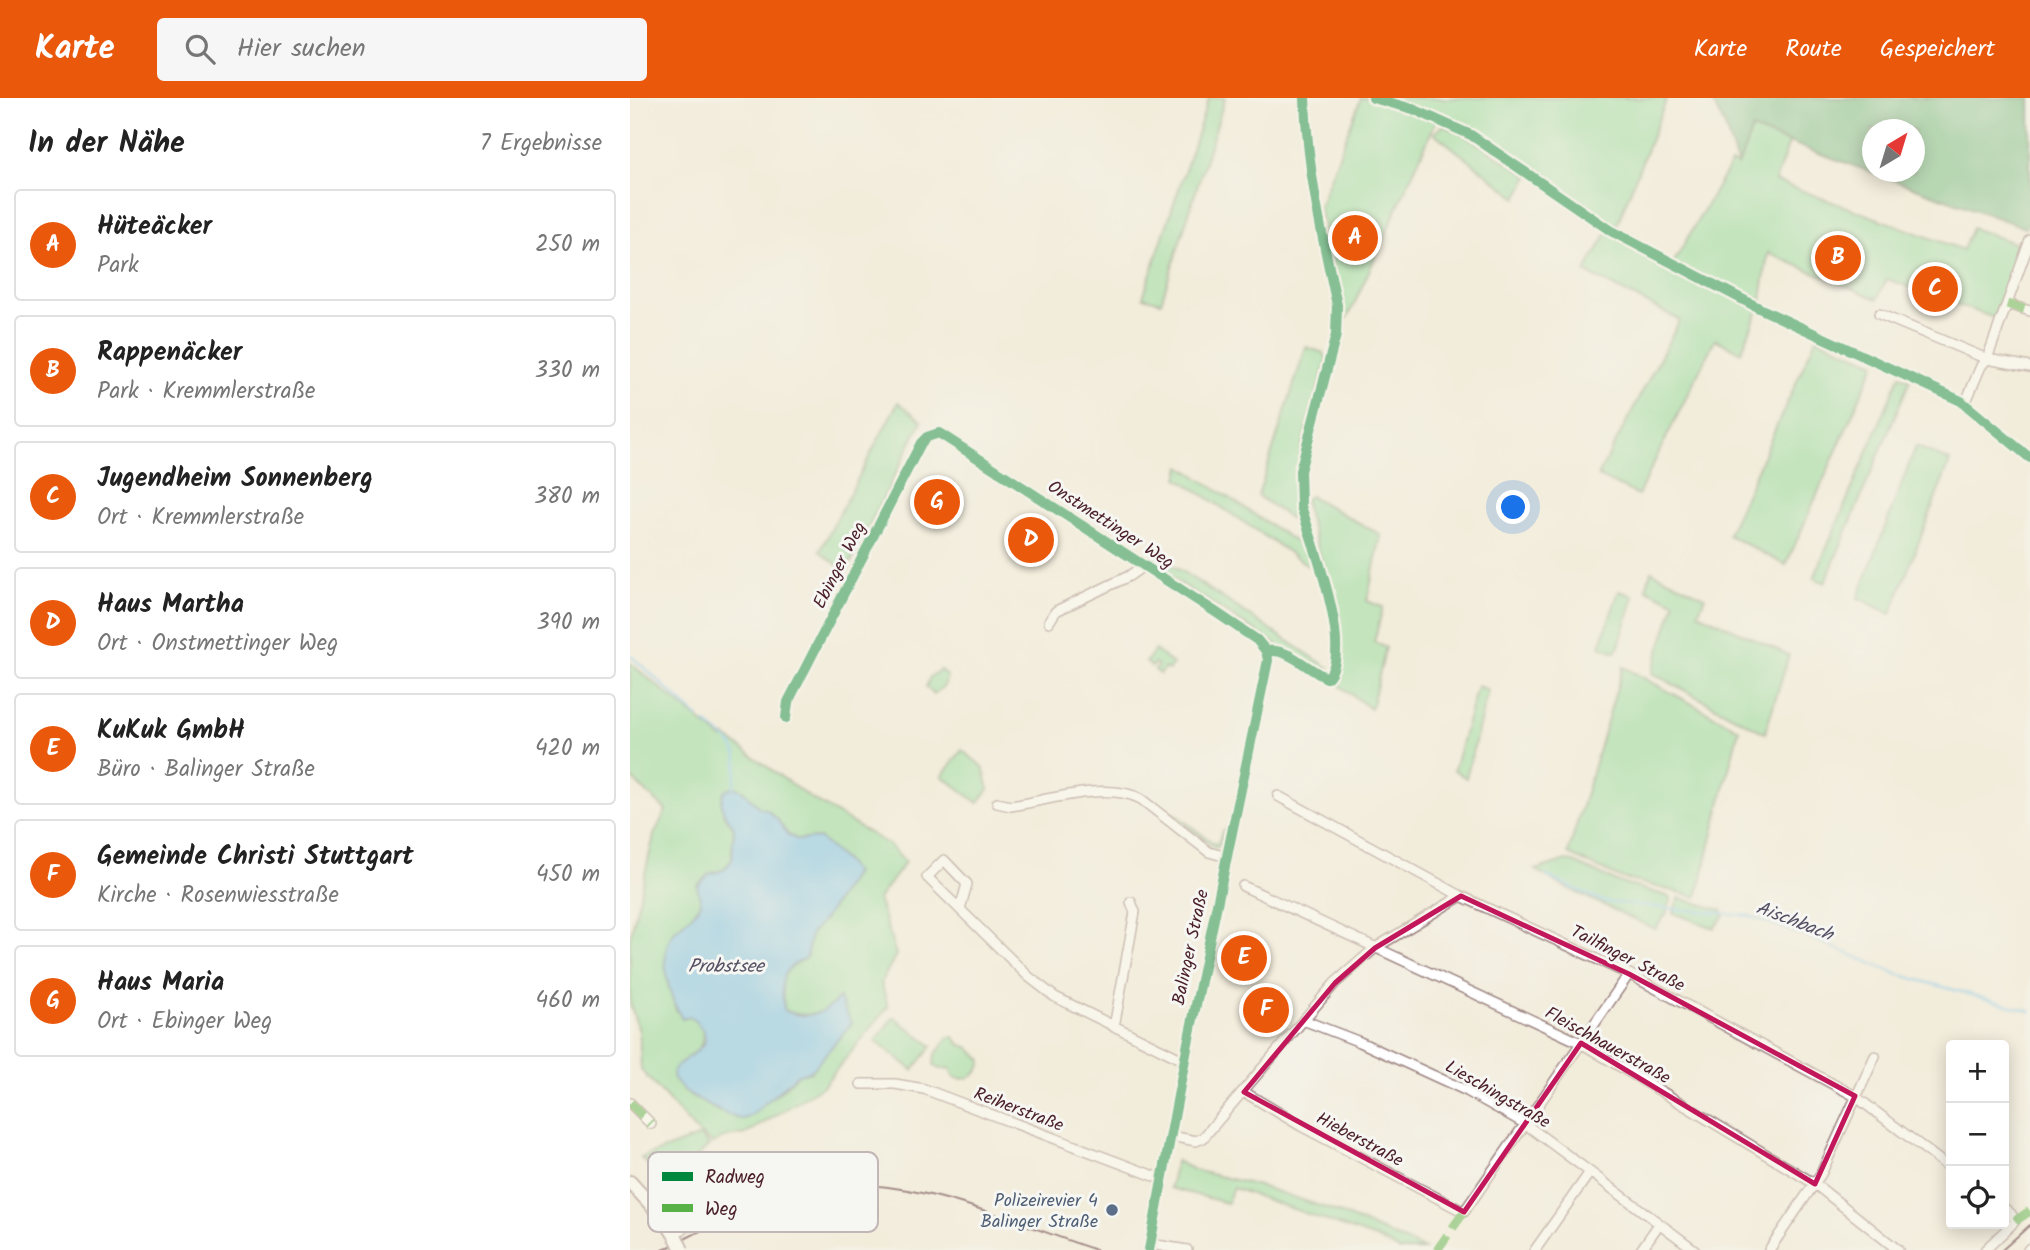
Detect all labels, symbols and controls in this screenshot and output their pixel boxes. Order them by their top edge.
search box [157,18,647,81]
text: Karte [35,23,115,76]
text: Hier suchen [237,28,366,70]
icon: search [181,30,219,68]
text: Karte [1694,30,1747,69]
text: Route [1785,30,1842,69]
text: Gespeichert [1880,30,1995,69]
north arrow [1862,119,1925,182]
text: In der Nähe [28,120,185,168]
text: 7 Ergebnisse [480,126,602,162]
text: Hüteäcker [97,206,212,248]
pin: A [1332,212,1378,264]
text: A [46,227,60,263]
text: 250 m [535,227,600,263]
pin: B [1815,232,1861,284]
text: Park [97,248,139,284]
pin: C [1912,263,1958,315]
text: Rappenäcker [97,332,242,374]
text: B [46,353,60,389]
text: 330 m [535,353,600,389]
text: Park · Kremmlerstraße [97,374,315,410]
text: Jugendheim Sonnenberg [97,458,373,500]
street label: Onstmettinger Weg [1041,473,1179,577]
pin: G [914,476,960,528]
text: C [46,479,60,515]
text: 380 m [534,479,600,515]
your location [1496,490,1530,524]
text: Ort · Kremmlerstraße [97,500,304,536]
pin: D [1008,514,1054,566]
street label: Ebinger Weg [806,517,875,614]
text: Haus Martha [97,584,244,626]
text: D [45,605,61,641]
text: 390 m [537,605,600,641]
text: Ort · Onstmettinger Weg [97,626,338,662]
text: KuKuk GmbH [97,710,245,752]
text: E [47,731,59,767]
text: 420 m [535,731,600,767]
text: Büro · Balinger Straße [97,752,315,788]
text: Gemeinde Christi Stuttgart [97,836,414,878]
text: F [47,857,59,893]
text: 450 m [536,857,600,893]
text: Kirche · Rosenwiesstraße [97,878,339,914]
street label: Balinger Straße [1165,887,1218,1008]
water label: Aischbach [1751,893,1839,951]
street label: Tailfinger Straße [1565,918,1690,1001]
pin: E [1221,932,1267,984]
water label: Probstsee [688,952,766,982]
text: Haus Maria [97,962,224,1004]
text: G [46,983,60,1019]
text: 460 m [536,983,600,1019]
pin: F [1243,984,1289,1036]
street label: Fleischhauerstraße [1539,1000,1676,1093]
text: Ort · Ebinger Weg [97,1004,272,1040]
map controls [1946,1040,2009,1229]
button: + [1946,1040,2009,1103]
street label: Lieschingstraße [1439,1053,1555,1137]
street label: Reiherstraße [969,1080,1068,1141]
button: − [1946,1103,2009,1166]
street label: Hieberstraße [1310,1105,1408,1176]
legend [648,1152,878,1232]
text: Radweg [705,1163,765,1193]
button: locate [1946,1166,2009,1229]
place label: Polizeirevier 4 Balinger Straße [980,1187,1098,1237]
text: Weg [705,1195,737,1225]
marker: Polizeirevier 4 Balinger Straße [1104,1202,1120,1218]

